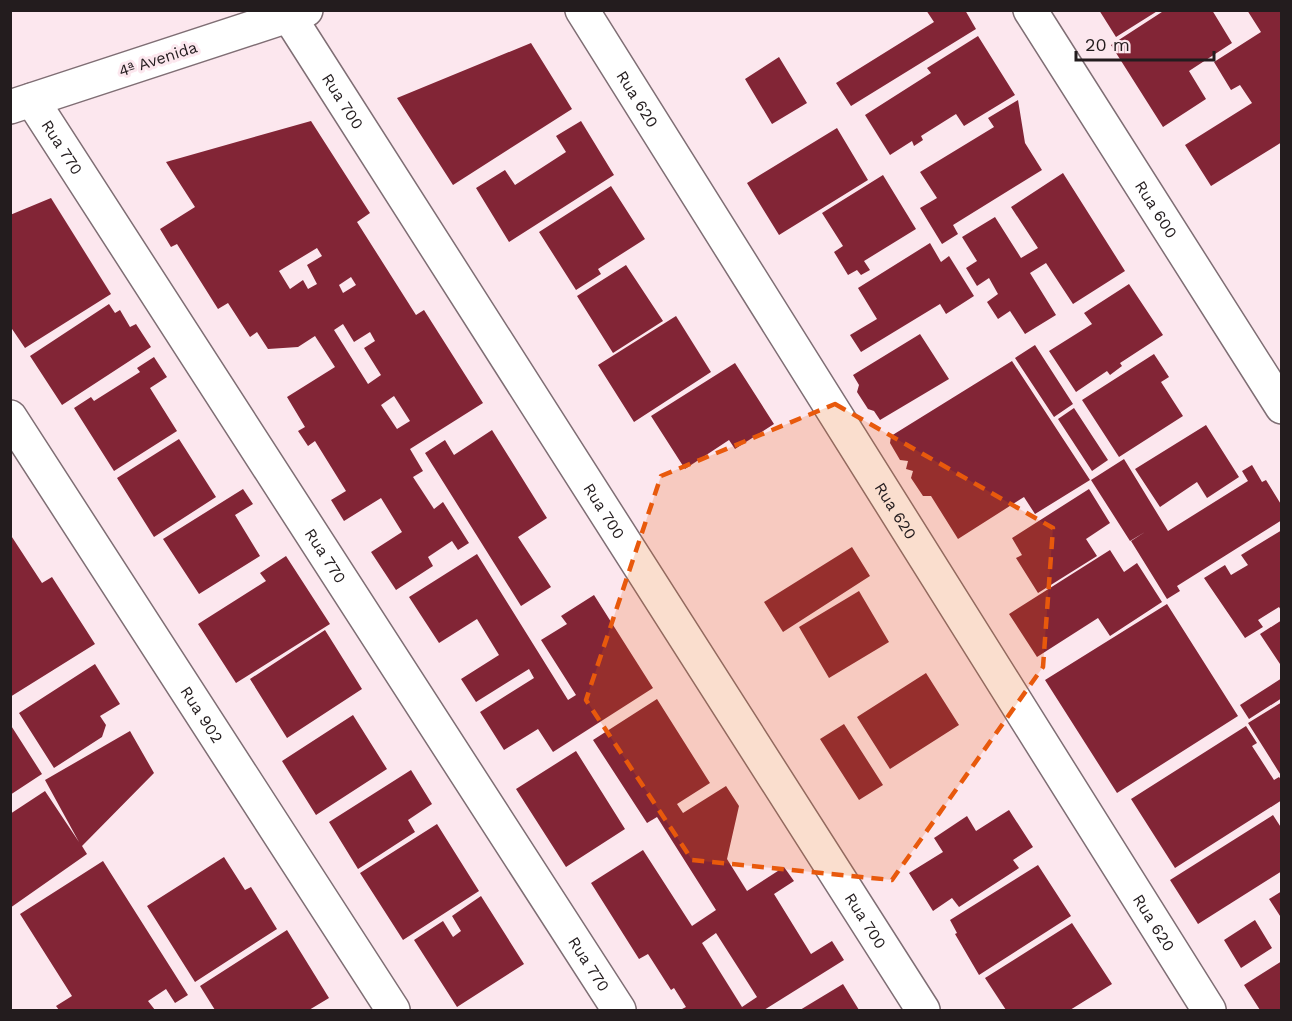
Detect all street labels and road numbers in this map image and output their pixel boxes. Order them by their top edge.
street label: 4ª Avenida [116,37,200,81]
street label: Rua 620 [613,67,663,131]
street label: Rua 700 [318,70,368,132]
street label: Rua 770 [38,116,87,178]
street label: Rua 600 [1131,177,1182,241]
street label: Rua 700 [580,479,629,542]
street label: Rua 620 [871,479,921,543]
street label: Rua 770 [301,524,350,586]
street label: Rua 902 [177,682,227,746]
street label: Rua 700 [841,889,891,952]
street label: Rua 620 [1129,891,1179,954]
street label: Rua 770 [565,933,614,995]

